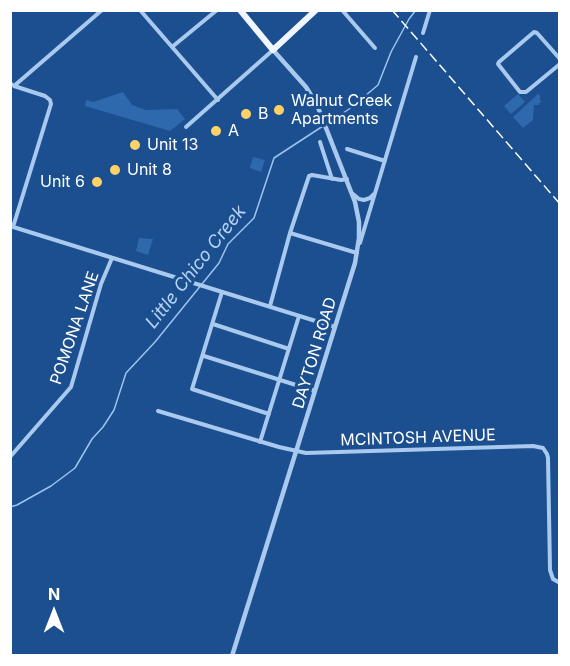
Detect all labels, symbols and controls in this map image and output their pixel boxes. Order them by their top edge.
place label: Walnut Creek Apartments [291,91,392,129]
marker: Walnut Creek Apartments [272,103,286,117]
place label: B [258,104,268,124]
marker: B [239,107,253,121]
place label: A [228,121,239,141]
marker: A [209,124,223,138]
place label: Unit 13 [147,135,198,155]
marker: Unit 13 [128,138,142,152]
place label: Unit 8 [127,160,172,180]
marker: Unit 8 [108,163,122,177]
place label: Unit 6 [40,172,85,192]
marker: Unit 6 [90,175,104,189]
water label: Little Chico Creek [141,201,251,333]
street label: POMONA LANE [47,269,103,387]
street label: DAYTON ROAD [289,295,341,411]
street label: MCINTOSH AVENUE [340,426,496,450]
north arrow [24,582,84,642]
text: N [48,584,60,604]

